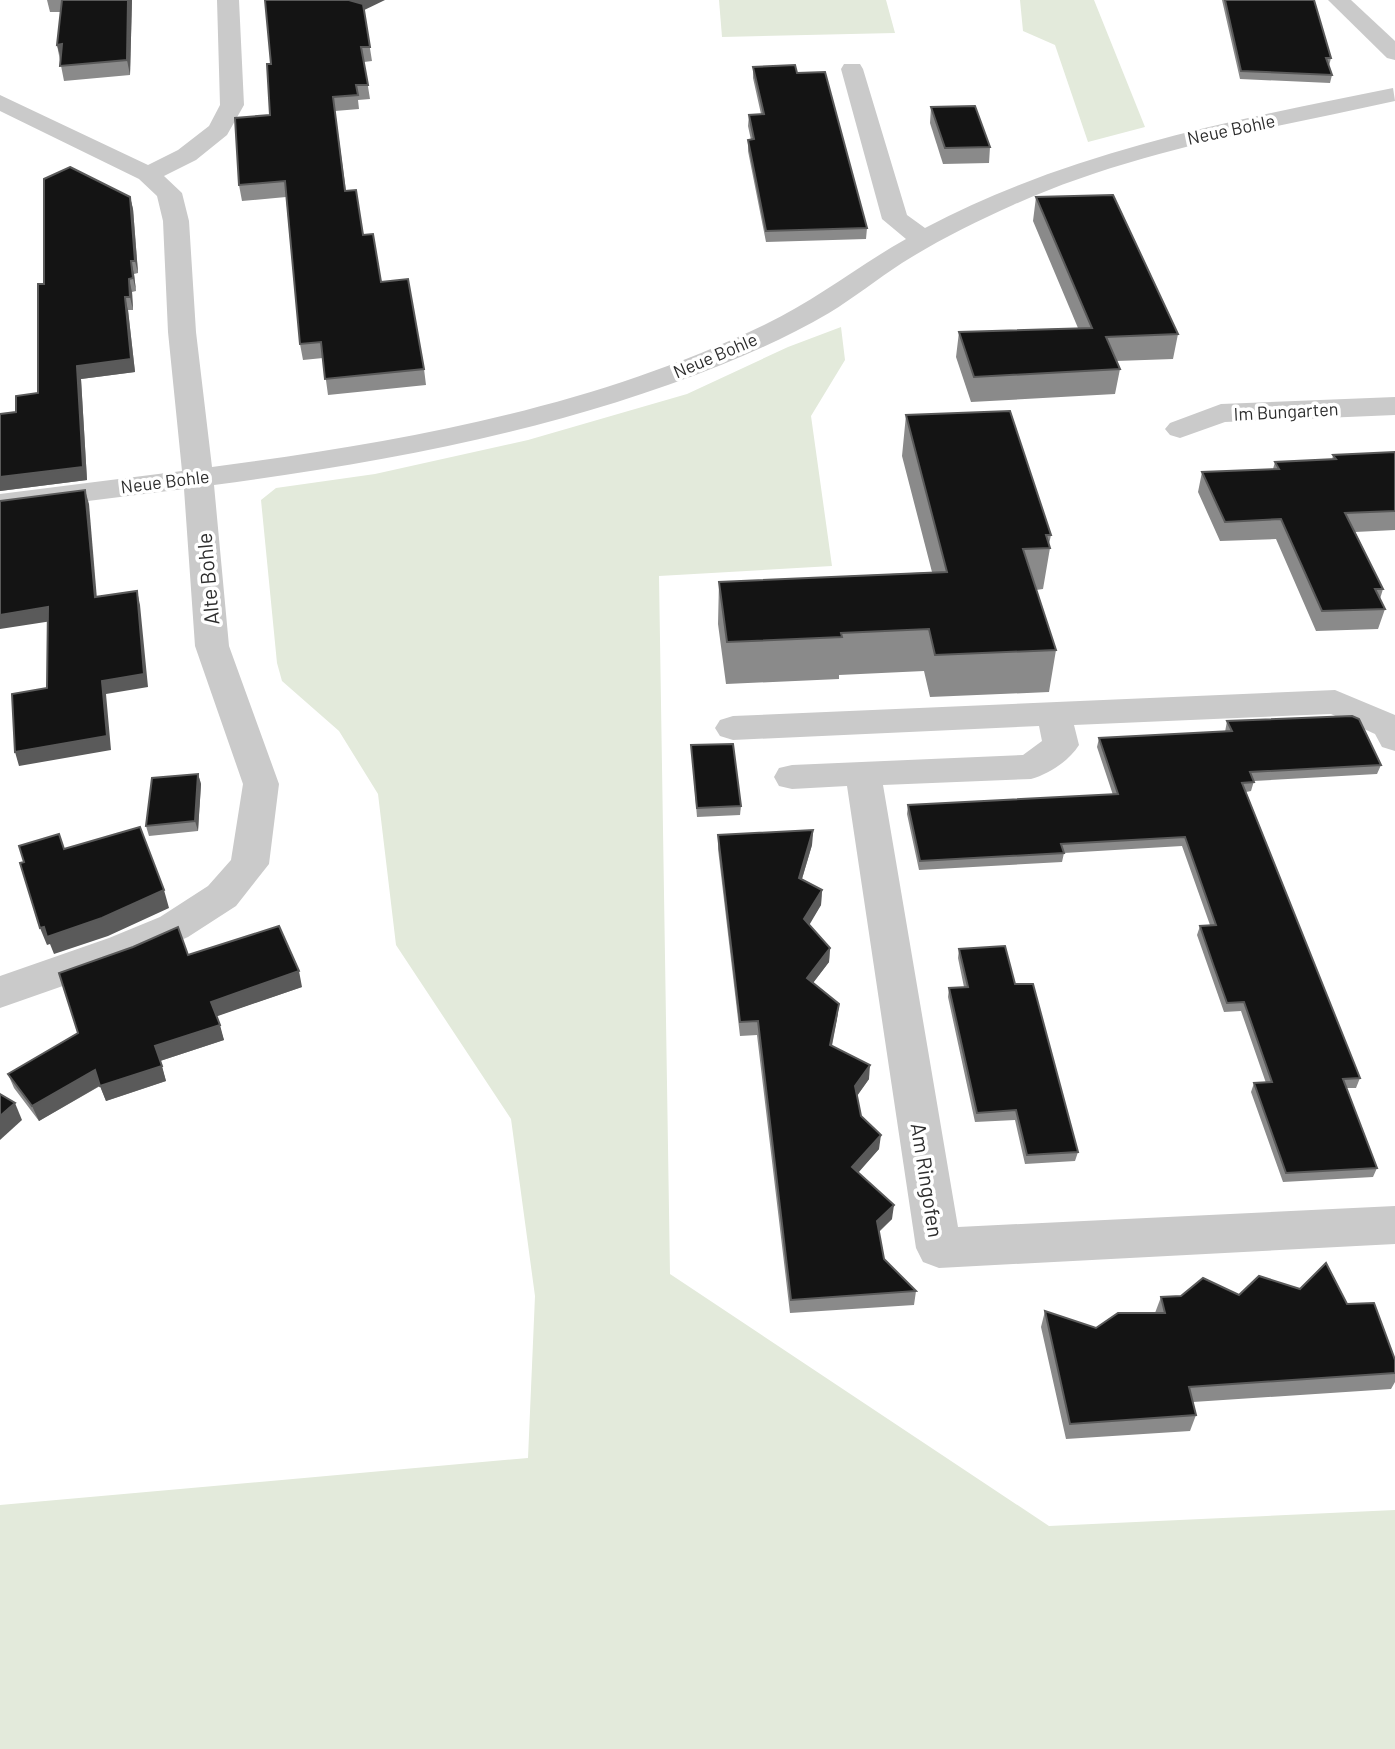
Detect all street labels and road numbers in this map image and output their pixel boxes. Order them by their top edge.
street label: Neue Bohle [1185,109,1277,149]
street label: Neue Bohle [670,327,760,383]
street label: Im Bungarten [1233,397,1339,425]
street label: Neue Bohle [119,465,211,497]
street label: Alte Bohle [191,532,223,626]
street label: Am Ringofen [907,1121,949,1239]

